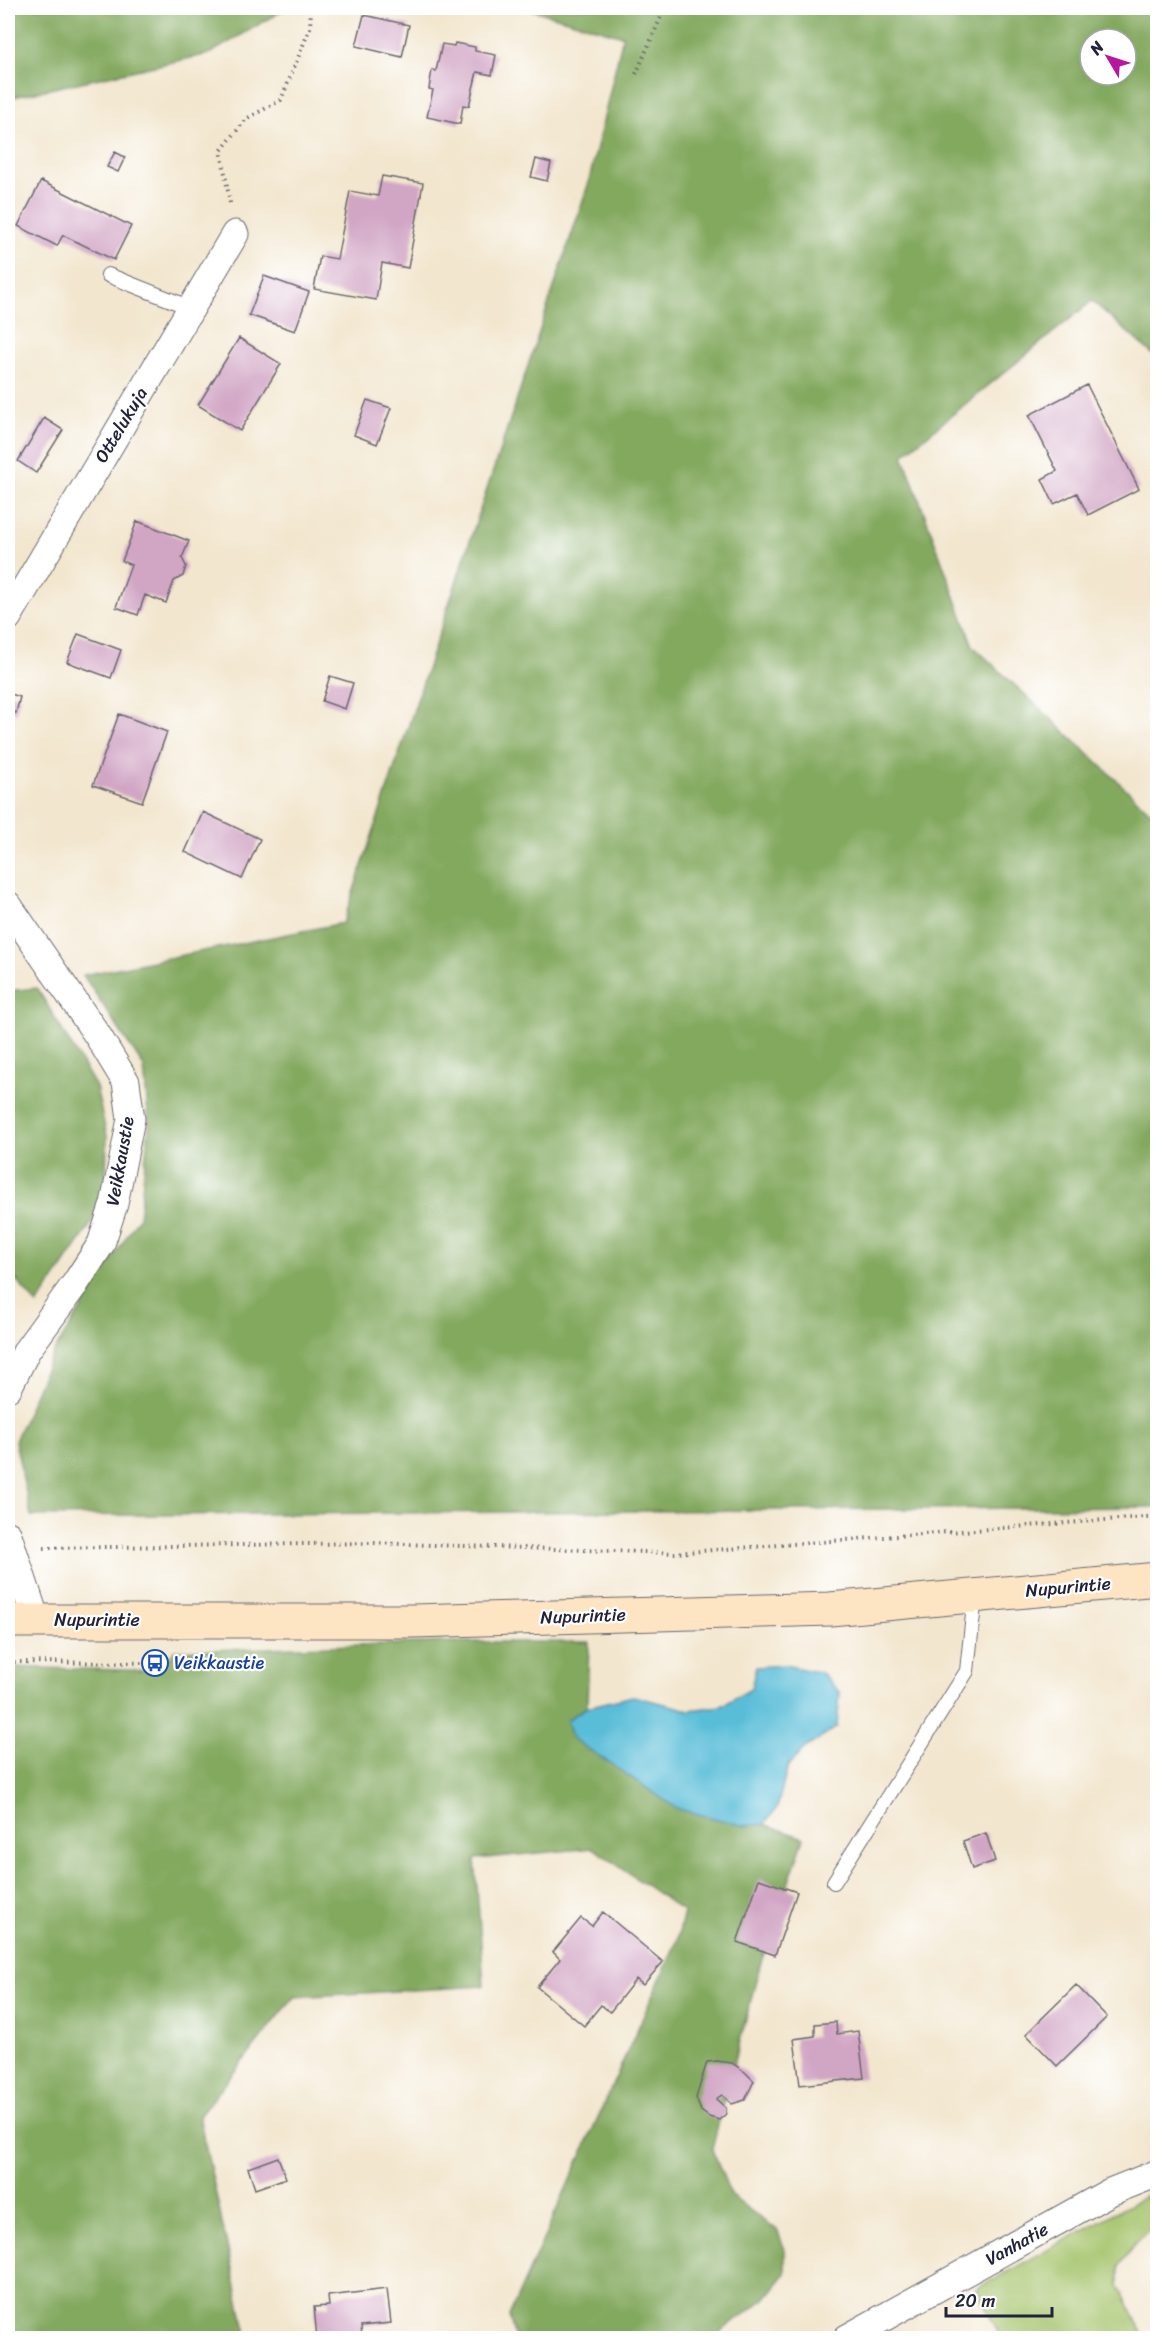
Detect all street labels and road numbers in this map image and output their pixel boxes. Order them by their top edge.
street label: Ottelukuja [86,381,156,469]
street label: Veikkaustie [96,1114,144,1208]
street label: Nupurintie [1024,1567,1112,1607]
street label: Nupurintie [540,1599,626,1633]
street label: Nupurintie [54,1604,140,1636]
street label: Vanhatie [979,2213,1055,2275]

